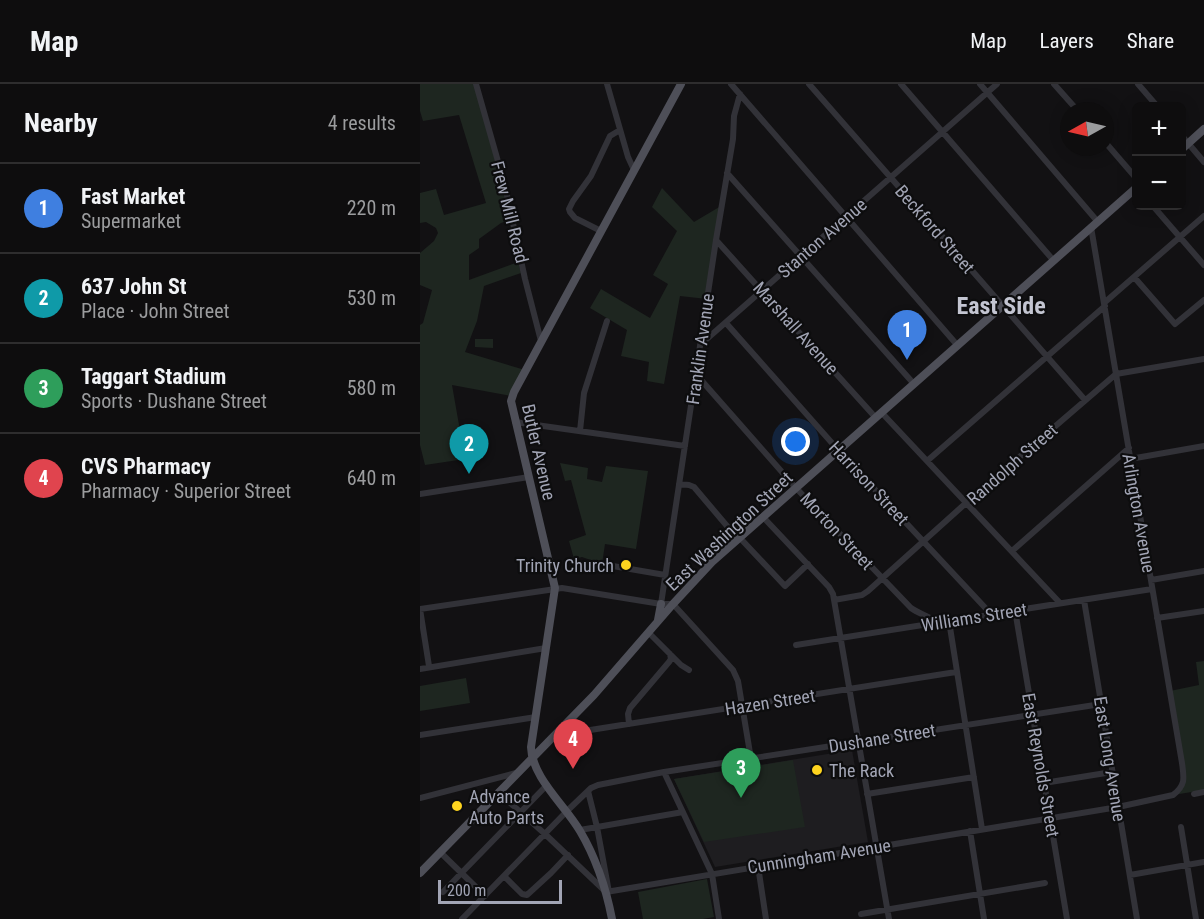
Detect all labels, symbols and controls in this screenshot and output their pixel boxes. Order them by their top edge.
text: Map [30,25,78,58]
text: Map [970,29,1007,53]
text: Layers [1040,29,1094,53]
text: Share [1127,29,1174,53]
north arrow [1060,102,1114,156]
map controls [1132,102,1186,210]
button: + [1132,102,1186,156]
text: Nearby [24,108,98,138]
text: 4 results [328,111,396,135]
button: − [1132,156,1186,210]
street label: Frew Mill Road [487,159,533,265]
street label: Beckford Street [891,181,979,277]
text: Fast Market [81,184,185,209]
street label: Stanton Avenue [773,194,871,282]
text: 1 [38,196,49,220]
text: 220 m [347,196,396,220]
text: Supermarket [81,209,181,233]
text: 637 John St [81,274,187,299]
street label: Marshall Avenue [749,277,843,379]
text: 2 [38,286,49,310]
text: 530 m [347,286,396,310]
street label: Franklin Avenue [682,292,718,406]
district label: East Side [956,292,1046,320]
text: Place · John Street [81,299,229,323]
pin: 1 [888,310,926,360]
text: Taggart Stadium [81,364,226,389]
text: 3 [38,376,49,400]
text: 580 m [347,376,396,400]
text: Sports · Dushane Street [81,389,267,413]
street label: Butler Avenue [518,402,560,502]
street label: Randolph Street [963,419,1061,509]
pin: 2 [449,424,488,474]
your location [781,427,810,456]
street label: Harrison Street [825,437,913,529]
street label: Arlington Avenue [1118,452,1160,574]
text: CVS Pharmacy [81,454,211,479]
text: 4 [38,466,49,490]
text: 640 m [347,466,396,490]
street label: East Washington Street [661,467,797,595]
text: Pharmacy · Superior Street [81,479,291,503]
street label: Morton Street [796,488,878,574]
place label: Trinity Church [516,555,614,576]
marker: Trinity Church [619,558,633,572]
street label: Williams Street [920,598,1028,636]
street label: Hazen Street [723,685,817,719]
street label: East Reynolds Street [1018,691,1064,839]
street label: East Long Avenue [1090,695,1130,823]
street label: Dushane Street [827,719,937,757]
pin: 4 [554,720,592,769]
pin: 3 [722,748,760,798]
place label: The Rack [829,760,894,781]
marker: The Rack [810,763,824,777]
place label: Advance Auto Parts [469,786,544,828]
marker: Advance Auto Parts [450,799,464,813]
street label: Cunningham Avenue [746,834,892,878]
scale bar [438,877,562,904]
text: 200 m [447,881,486,900]

